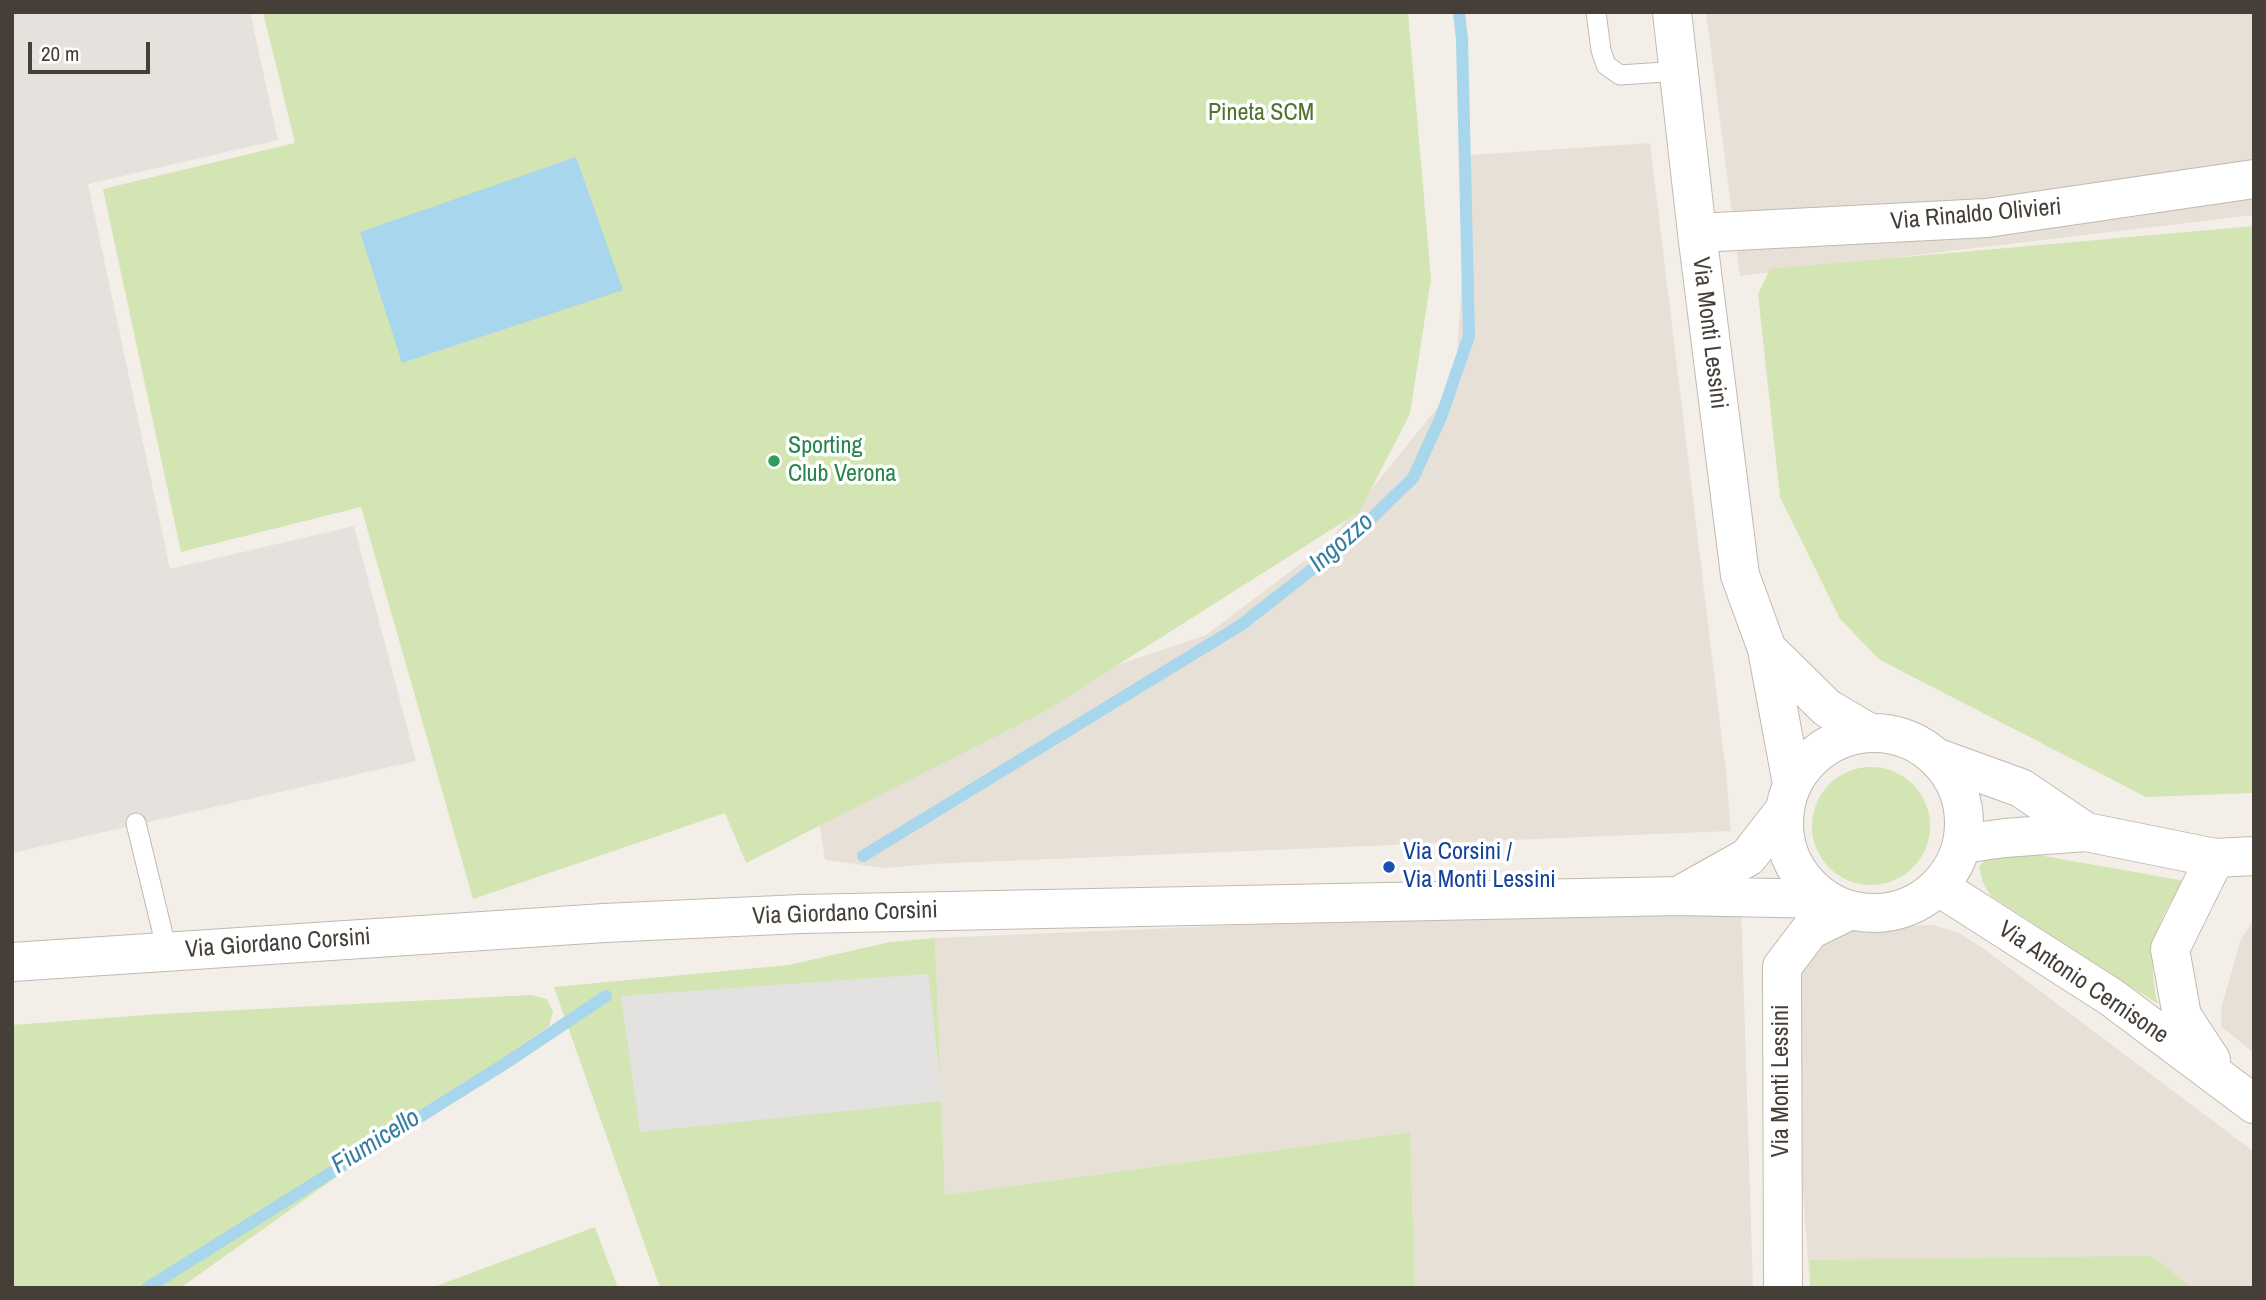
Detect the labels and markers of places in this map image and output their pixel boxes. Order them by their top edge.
place label: Sporting Club Verona [788,433,896,489]
marker: Sporting Club Verona [766,453,782,469]
place label: Via Corsini / Via Monti Lessini [1403,839,1556,895]
marker: Via Corsini / Via Monti Lessini [1381,859,1397,875]

